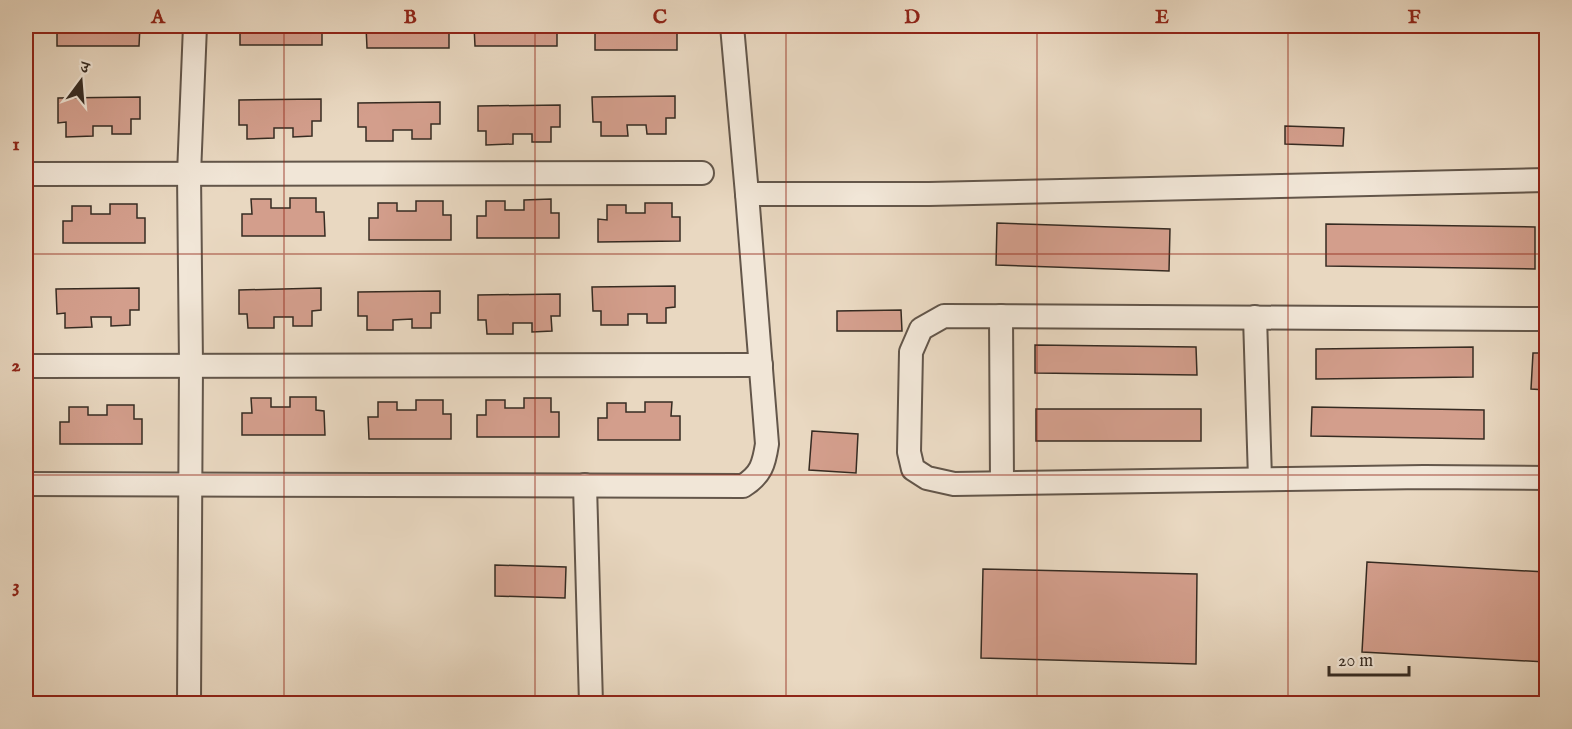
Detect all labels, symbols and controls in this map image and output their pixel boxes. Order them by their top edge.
text: A [150,5,166,30]
text: B [403,5,417,30]
text: C [653,5,667,30]
text: D [904,5,920,30]
text: E [1155,5,1169,30]
text: F [1408,5,1421,30]
north arrow [51,51,111,111]
text: उ [77,57,93,80]
text: 1 [12,132,20,157]
text: 2 [11,353,21,378]
text: 3 [12,574,20,599]
scale bar [1329,639,1408,677]
text: 20 m [1338,650,1373,673]

